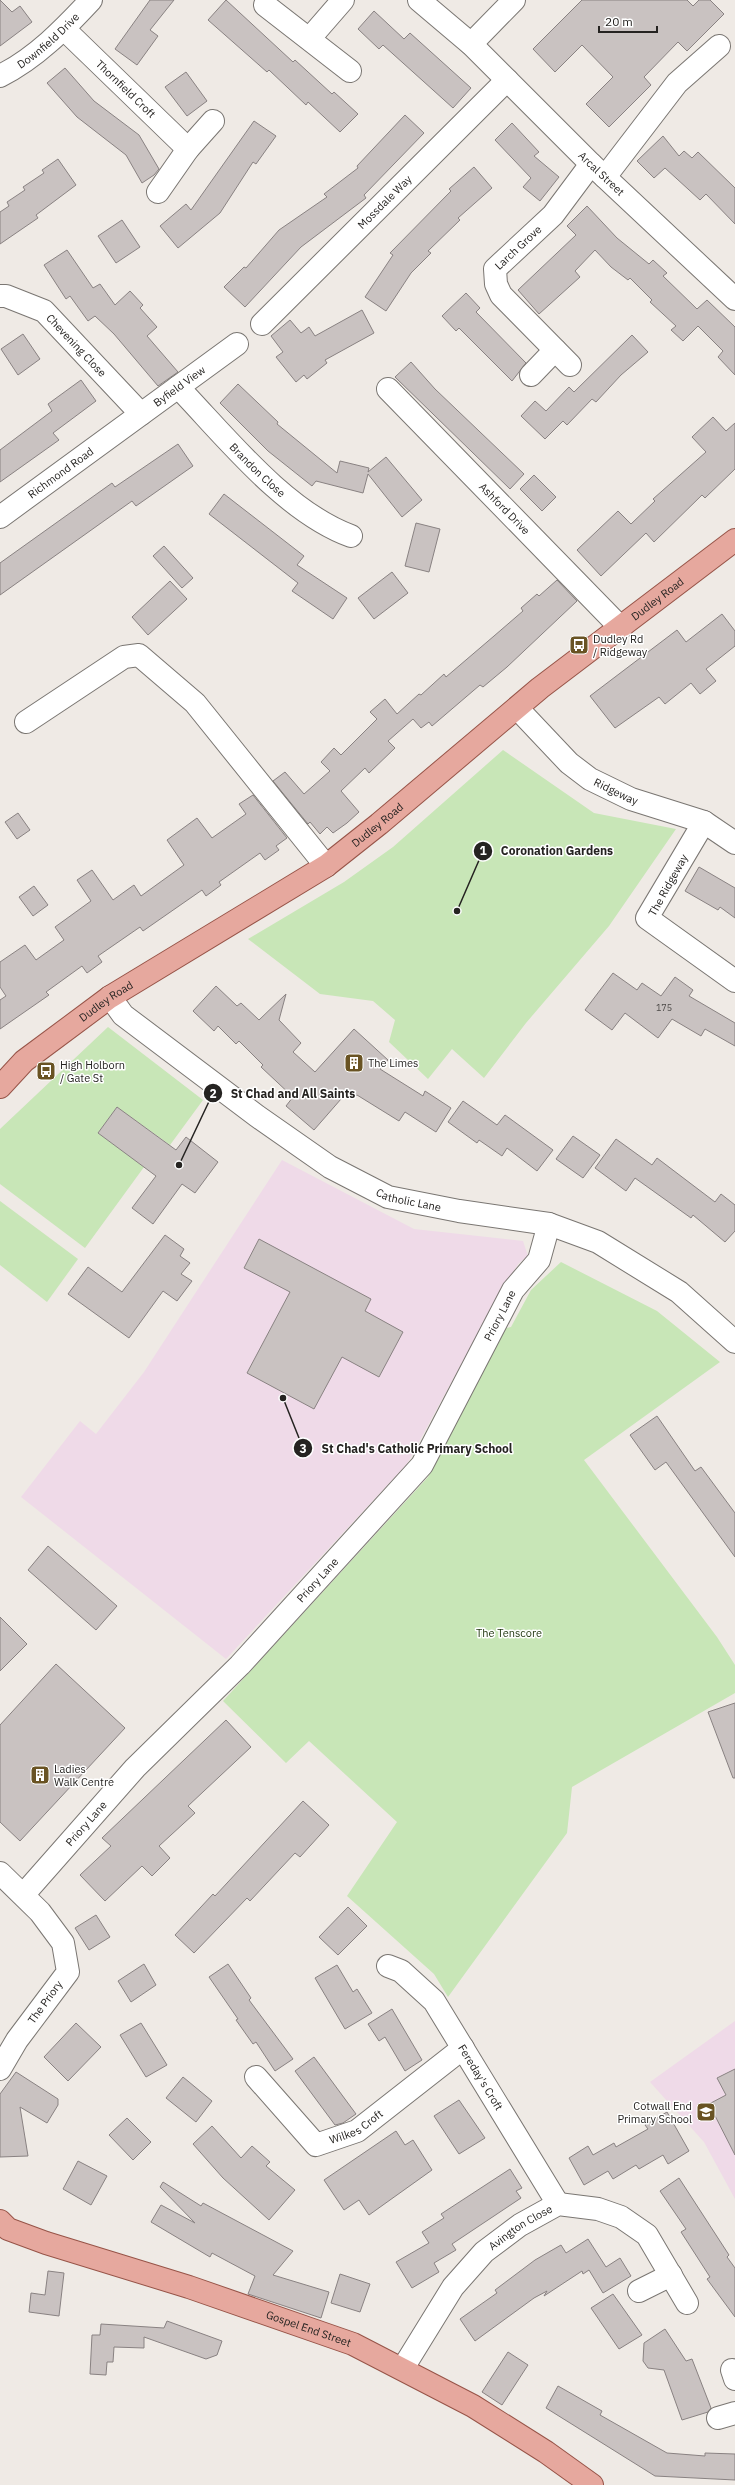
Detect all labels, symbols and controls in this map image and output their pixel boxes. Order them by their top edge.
scale bar [599,8,657,34]
street label: Downfield Drive [14,10,82,71]
text: 20 m [605,14,633,29]
street label: Thornfield Croft [93,57,159,121]
street label: Arcal Street [575,148,627,199]
street label: Mossdale Way [355,172,415,232]
street label: Larch Grove [492,222,544,273]
street label: Chevening Close [43,311,109,380]
street label: Byfield View [151,362,208,410]
street label: Brandon Close [227,440,288,500]
street label: Richmond Road [25,444,96,501]
street label: Ashford Drive [476,480,533,537]
street label: Dudley Road [628,574,687,623]
place label: Dudley Rd / Ridgeway [593,632,648,659]
bus stop icon: Dudley Rd / Ridgeway [568,634,590,656]
street label: Ridgeway [592,775,640,808]
street label: Dudley Road [349,800,406,850]
callout: Coronation Gardens [473,839,622,863]
text: 1 [479,843,487,858]
text: Coronation Gardens [501,843,613,858]
street label: The Ridgeway [645,851,691,918]
street label: Dudley Road [76,978,136,1025]
house number: 175 [656,1002,672,1013]
building icon: The Limes [343,1052,365,1074]
place label: The Limes [368,1056,418,1070]
place label: High Holborn / Gate St [60,1058,125,1085]
bus stop icon: High Holborn / Gate St [35,1060,57,1082]
callout: St Chad and All Saints [203,1081,363,1105]
text: 2 [209,1086,217,1101]
text: St Chad and All Saints [231,1086,355,1101]
street label: Catholic Lane [374,1185,442,1214]
street label: Priory Lane [481,1288,519,1343]
callout: St Chad's Catholic Primary School [293,1436,520,1460]
text: 3 [299,1441,307,1456]
text: St Chad's Catholic Primary School [321,1441,513,1456]
street label: Priory Lane [294,1555,341,1605]
park label: The Tenscore [476,1626,542,1640]
place label: Ladies Walk Centre [54,1762,114,1789]
building icon: Ladies Walk Centre [29,1764,51,1786]
street label: Priory Lane [63,1798,110,1849]
street label: The Priory [25,1977,66,2026]
street label: Fereday's Croft [455,2042,506,2113]
place label: Cotwall End Primary School [617,2099,692,2126]
school or university icon: Cotwall End Primary School [695,2101,717,2123]
street label: Wilkes Croft [327,2106,386,2147]
street label: Avington Close [486,2202,555,2253]
street label: Gospel End Street [264,2307,353,2350]

